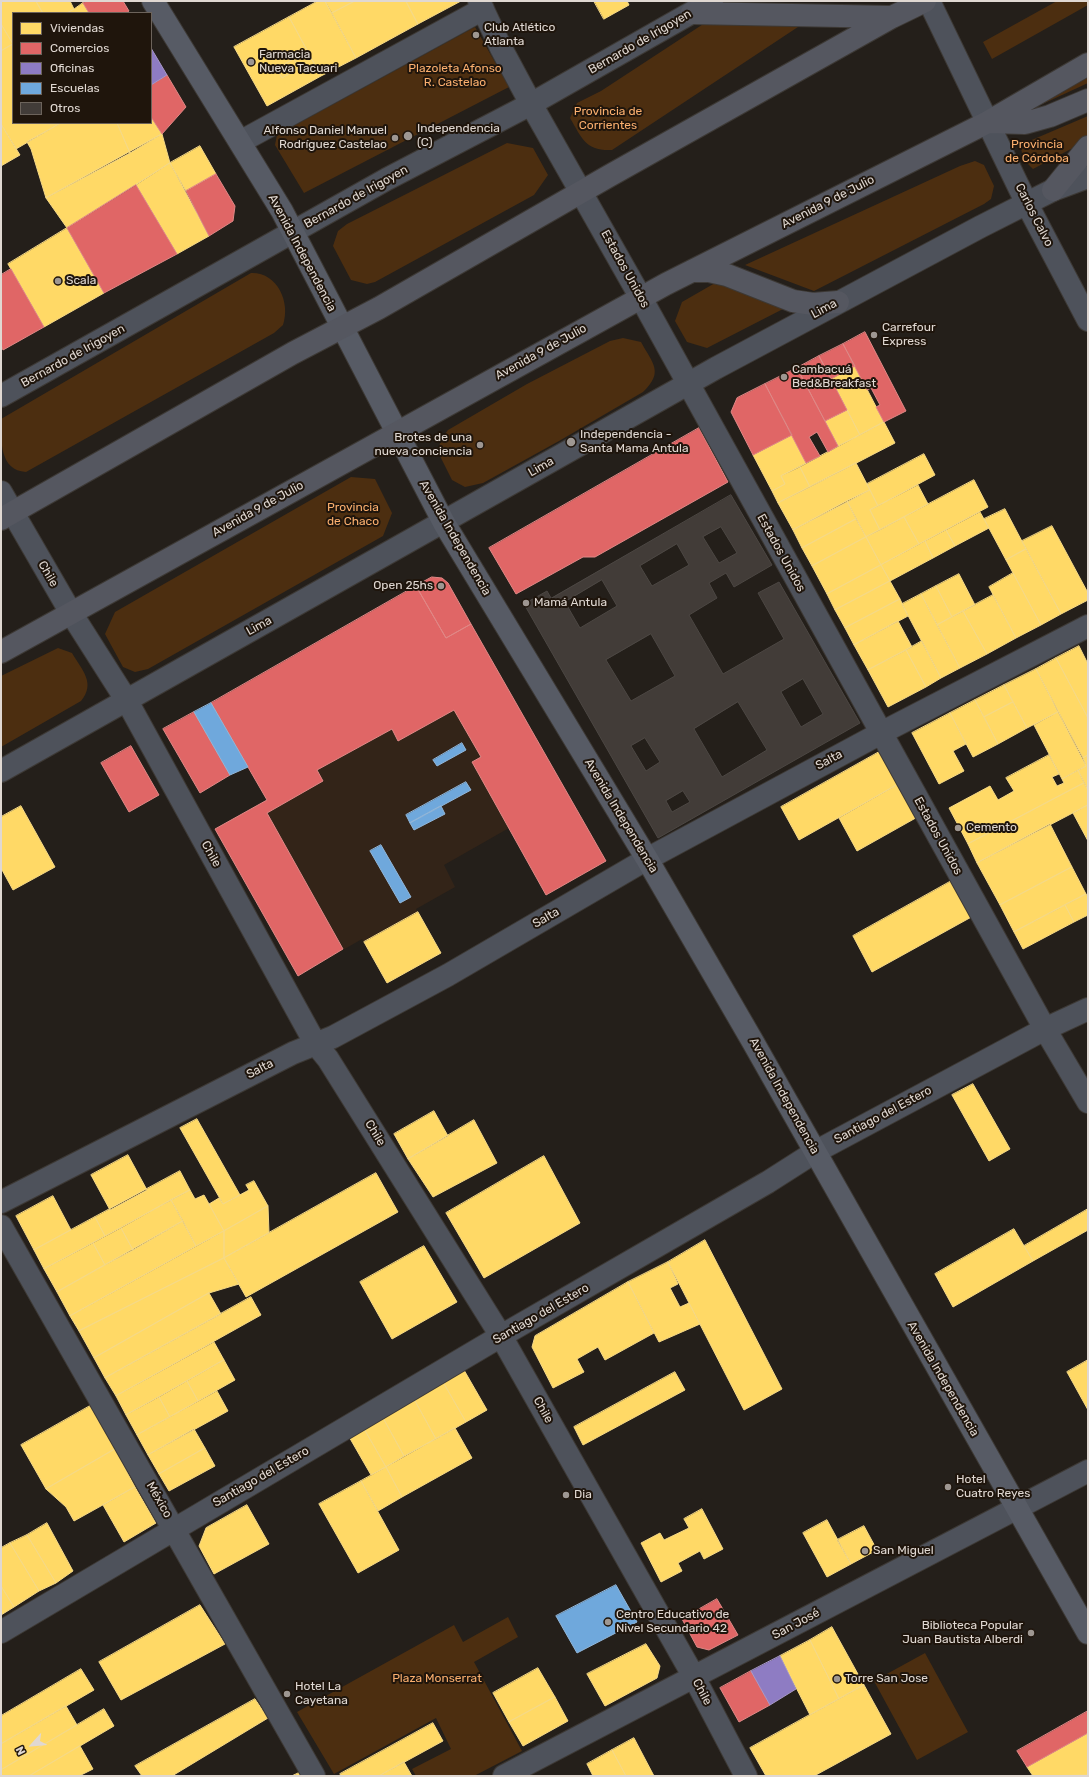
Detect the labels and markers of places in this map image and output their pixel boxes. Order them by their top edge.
place label: Club Atlético Atlanta [484,21,555,49]
marker: Club Atlético Atlanta [471,30,481,40]
place label: Farmacia Nueva Tacuari [259,48,337,76]
marker: Farmacia Nueva Tacuari [246,57,256,67]
place label: Independencia (C) [417,122,500,150]
place label: Alfonso Daniel Manuel Rodríguez Castelao [264,124,387,152]
marker: Independencia (C) [402,130,414,142]
marker: Alfonso Daniel Manuel Rodríguez Castelao [390,133,400,143]
place label: Scala [66,274,96,288]
marker: Scala [53,276,63,286]
place label: Carrefour Express [882,321,935,349]
marker: Carrefour Express [869,330,879,340]
place label: Cambacuá Bed&Breakfast [792,363,876,391]
marker: Cambacuá Bed&Breakfast [779,372,789,382]
place label: Independencia - Santa Mama Antula [580,428,689,456]
place label: Brotes de una nueva conciencia [375,431,472,459]
marker: Independencia - Santa Mama Antula [565,436,577,448]
marker: Brotes de una nueva conciencia [475,440,485,450]
place label: Open 25hs [373,579,433,593]
marker: Open 25hs [436,581,446,591]
place label: Mamá Antula [534,596,607,610]
marker: Mamá Antula [521,598,531,608]
place label: Cemento [966,821,1017,835]
marker: Cemento [953,823,963,833]
place label: Hotel Cuatro Reyes [956,1473,1030,1501]
marker: Hotel Cuatro Reyes [943,1482,953,1492]
place label: Dia [574,1488,592,1502]
marker: Dia [561,1490,571,1500]
place label: San Miguel [873,1544,934,1558]
marker: San Miguel [860,1546,870,1556]
place label: Centro Educativo de Nivel Secundario 42 [616,1608,729,1636]
marker: Centro Educativo de Nivel Secundario 42 [603,1617,613,1627]
place label: Biblioteca Popular Juan Bautista Alberdi [902,1619,1023,1647]
marker: Biblioteca Popular Juan Bautista Alberdi [1026,1628,1036,1638]
place label: Torre San Jose [845,1672,928,1686]
marker: Torre San Jose [832,1674,842,1684]
place label: Hotel La Cayetana [295,1680,348,1708]
marker: Hotel La Cayetana [282,1689,292,1699]

